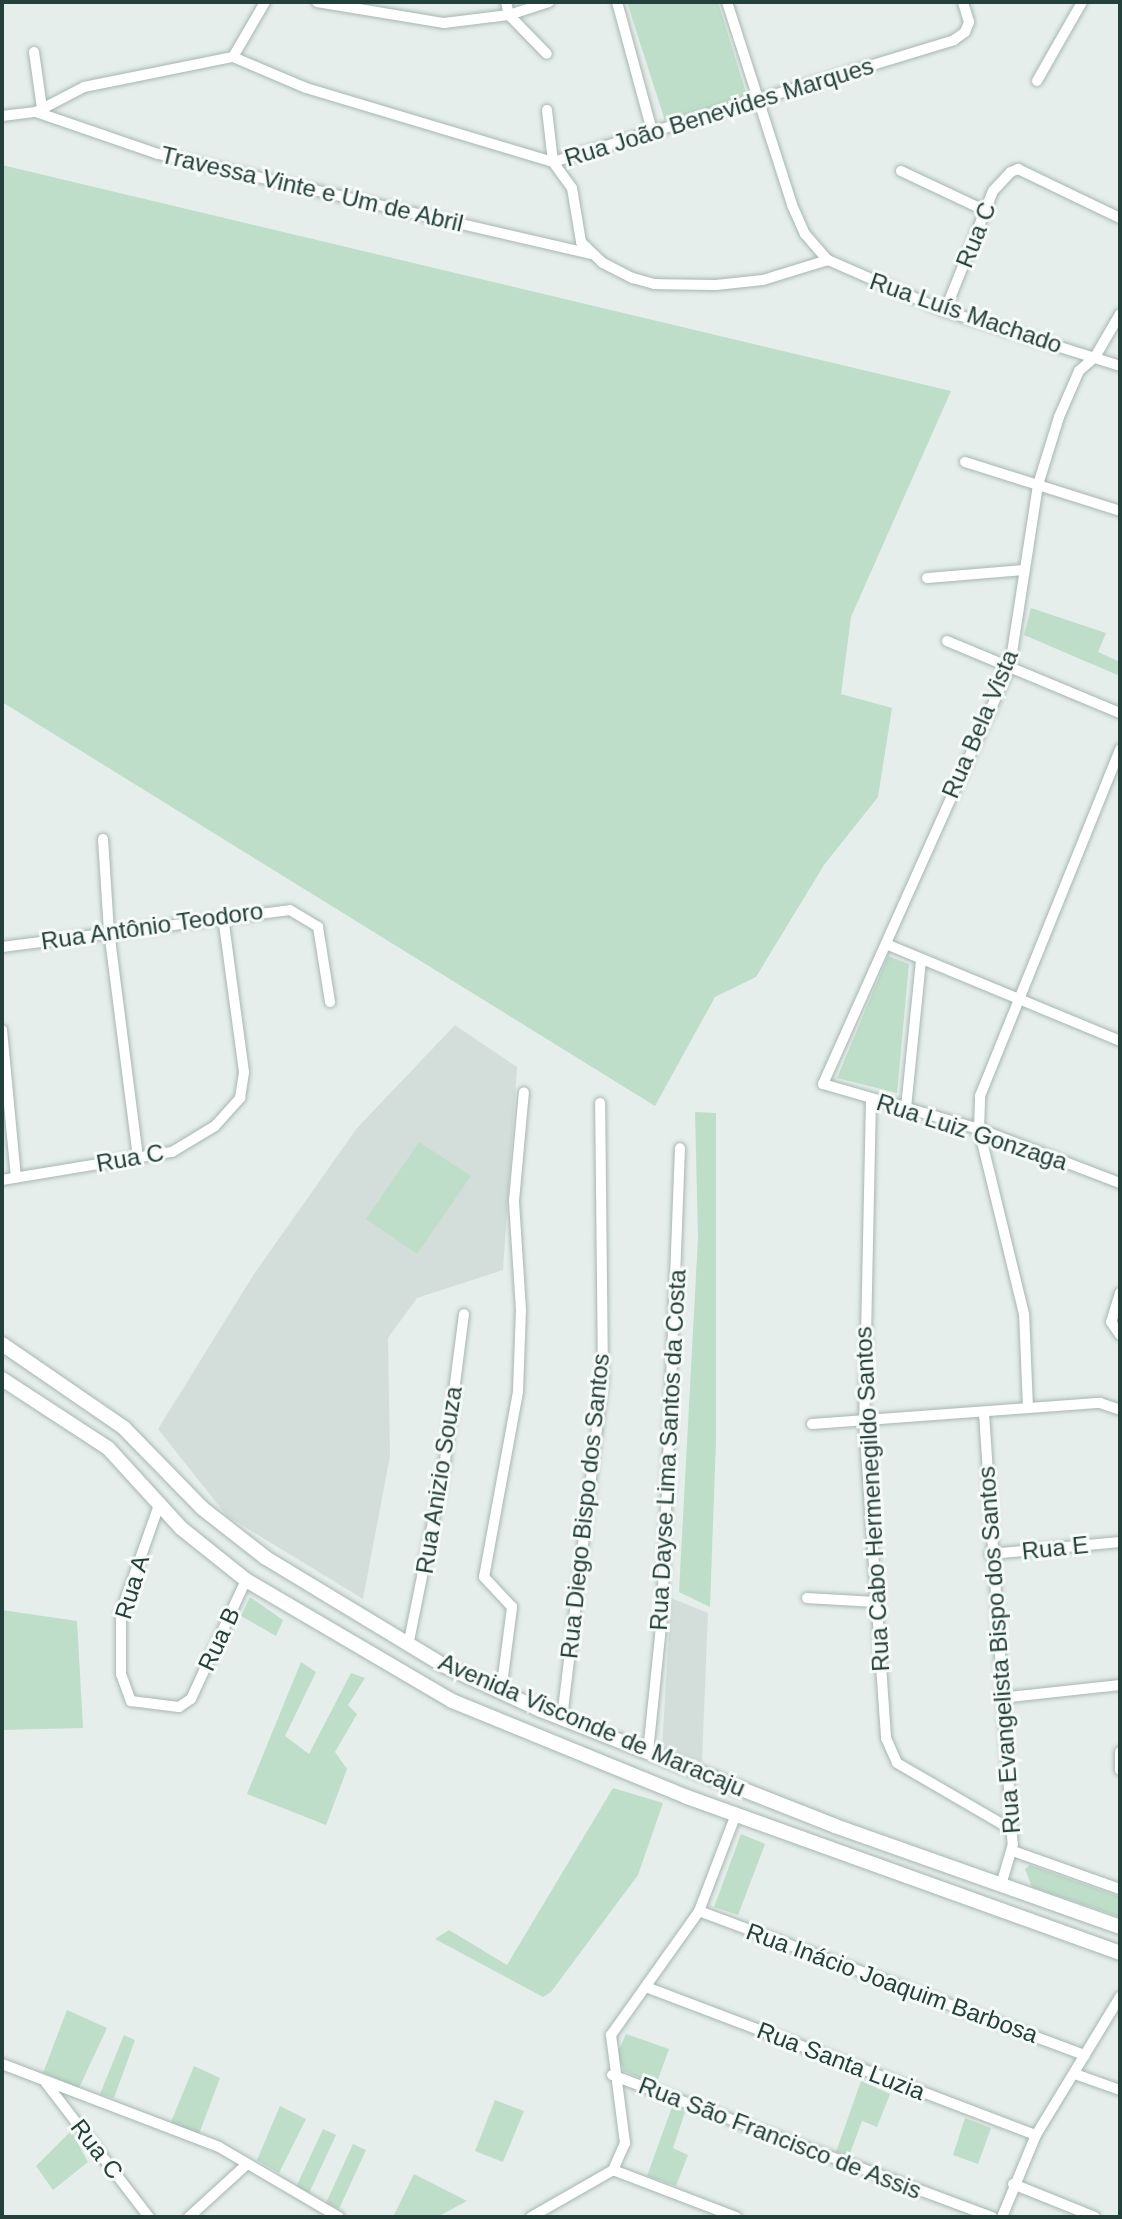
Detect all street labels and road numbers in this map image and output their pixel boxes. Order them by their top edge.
street label: Rua João Benevides Marques [561,51,877,173]
street label: Travessa Vinte e Um de Abril [157,140,467,238]
street label: Rua C [950,198,1002,272]
street label: Rua Luís Machado [866,267,1066,359]
street label: Rua Bela Vista [936,646,1024,802]
street label: Rua Antônio Teodoro [38,896,266,956]
street label: Rua Luiz Gonzaga [873,1088,1071,1176]
street label: Rua C [94,1138,166,1178]
street label: Rua Dayse Lima Santos da Costa [644,1269,692,1631]
street label: Rua Cabo Hermenegildo Santos [849,1326,895,1672]
street label: Rua Diego Bispo dos Santos [555,1352,615,1660]
street label: Rua Anizio Souza [410,1384,468,1576]
street label: Rua Evangelista Bispo dos Santos [972,1465,1026,1835]
street label: Rua E [1020,1530,1090,1566]
street label: Rua A [108,1551,156,1623]
street label: Rua B [192,1603,246,1675]
street label: Avenida Visconde de Maracaju [434,1647,750,1803]
street label: Rua Inácio Joaquim Barbosa [742,1917,1042,2049]
street label: Rua Santa Luzia [753,2016,929,2106]
street label: Rua São Francisco de Assis [634,2071,926,2205]
street label: Rua C [65,2113,129,2185]

